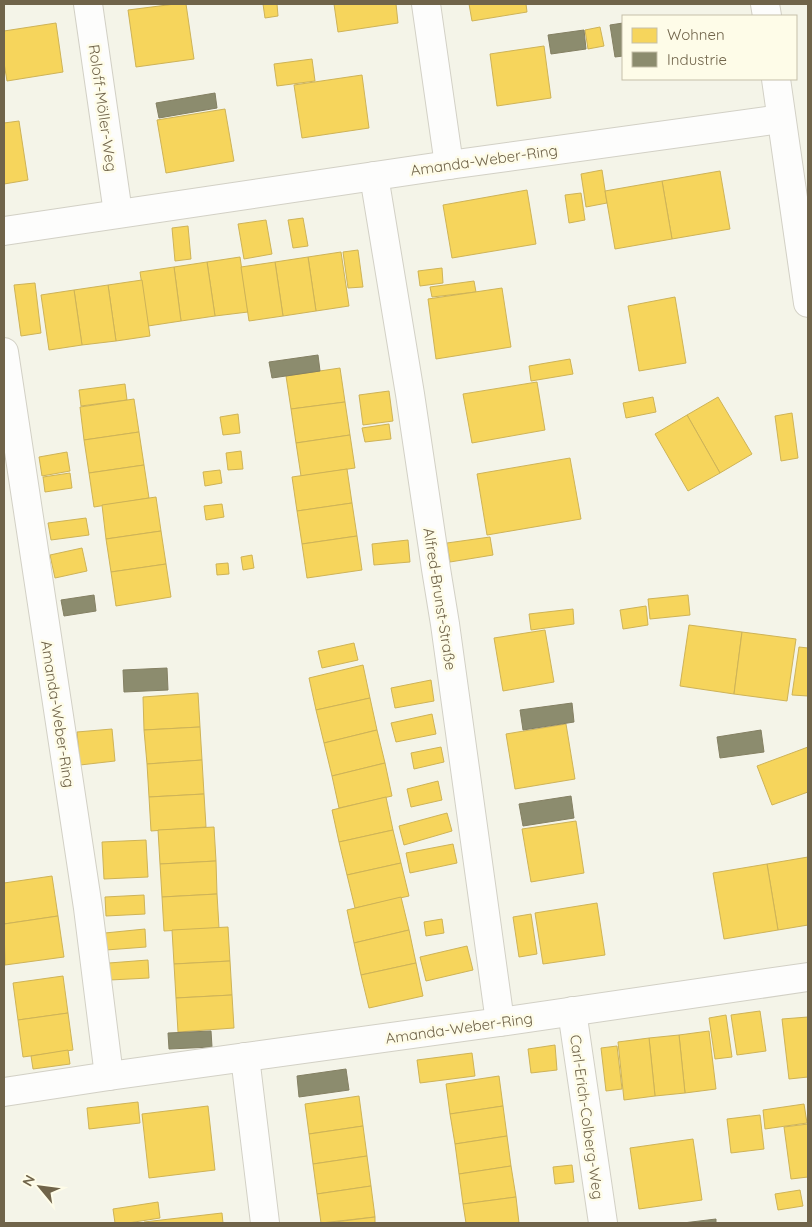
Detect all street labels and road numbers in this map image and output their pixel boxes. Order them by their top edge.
street label: Roloff-Möller-Weg [85,43,121,173]
street label: Amanda-Weber-Ring [409,140,559,180]
street label: Alfred-Brunst-Straße [419,526,461,672]
street label: Amanda-Weber-Ring [37,639,79,789]
street label: Amanda-Weber-Ring [384,1008,534,1048]
street label: Carl-Erich-Colberg-Weg [566,1033,608,1201]

